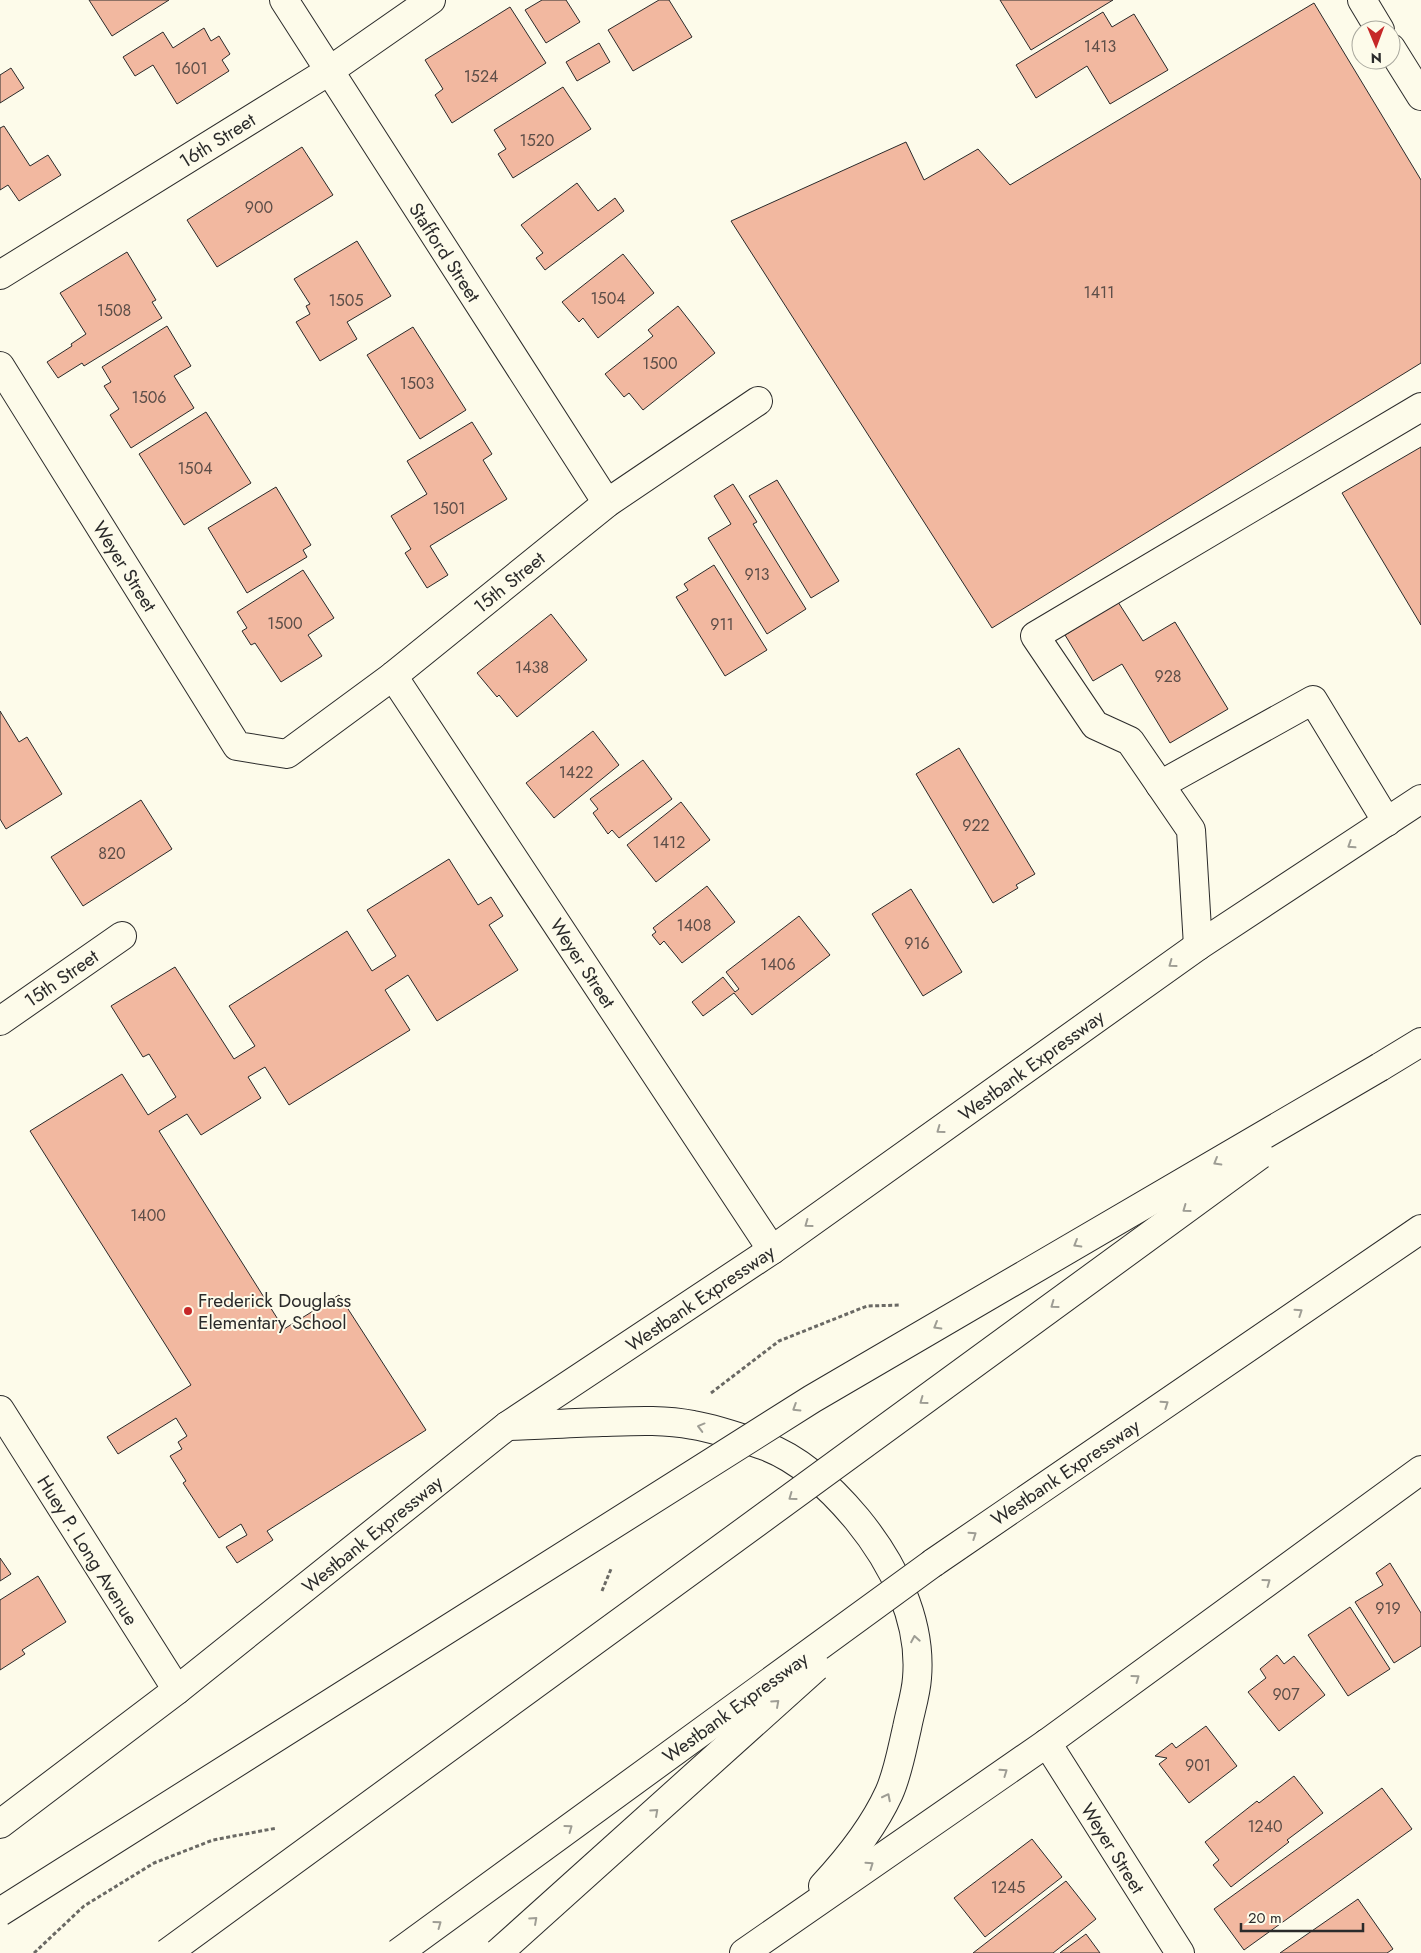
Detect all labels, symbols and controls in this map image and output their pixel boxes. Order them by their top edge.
north arrow [1351,20,1401,70]
house number: 1413 [1084,35,1116,58]
text: N [1370,48,1382,68]
house number: 1601 [174,57,208,80]
house number: 1524 [464,65,498,88]
street label: 16th Street [174,106,261,174]
house number: 1520 [520,129,554,152]
house number: 900 [245,196,273,219]
street label: Stafford Street [402,197,487,308]
house number: 1411 [1084,281,1114,304]
house number: 1504 [590,287,626,310]
house number: 1505 [329,289,363,312]
house number: 1508 [97,299,131,322]
house number: 1500 [642,352,678,375]
house number: 1503 [400,372,435,395]
house number: 1506 [131,386,167,409]
house number: 1504 [177,457,213,480]
house number: 1501 [432,497,466,520]
street label: Weyer Street [86,516,163,617]
street label: 15th Street [468,545,551,620]
house number: 913 [744,563,770,586]
house number: 1500 [267,612,303,635]
house number: 911 [710,613,734,636]
house number: 1438 [515,656,549,679]
house number: 928 [1154,665,1182,688]
house number: 1422 [559,761,593,784]
house number: 922 [962,814,990,837]
house number: 1412 [653,831,685,854]
one-way arrow [1347,839,1356,849]
house number: 820 [98,842,126,865]
street label: Weyer Street [543,913,622,1014]
house number: 1408 [677,914,711,937]
house number: 916 [904,932,930,955]
street label: 15th Street [19,943,104,1014]
house number: 1406 [760,953,796,976]
one-way arrow [1168,958,1178,967]
street label: Westbank Expressway [953,1003,1110,1128]
one-way arrow [936,1124,946,1133]
one-way arrow [1214,1155,1223,1165]
one-way arrow [1182,1203,1192,1212]
house number: 1400 [130,1204,166,1227]
one-way arrow [804,1218,814,1227]
one-way arrow [1073,1237,1082,1247]
street label: Westbank Expressway [621,1238,781,1358]
place label: Frederick Douglass Elementary School [198,1287,352,1336]
one-way arrow [1051,1299,1060,1308]
marker: Frederick Douglass Elementary School [182,1305,194,1317]
one-way arrow [1293,1309,1303,1318]
one-way arrow [933,1319,942,1329]
one-way arrow [919,1395,929,1404]
one-way arrow [1159,1401,1169,1410]
one-way arrow [793,1402,802,1411]
street label: Westbank Expressway [986,1412,1146,1532]
one-way arrow [697,1422,706,1433]
street label: Westbank Expressway [296,1469,449,1600]
street label: Huey P. Long Avenue [30,1470,145,1631]
one-way arrow [788,1491,798,1500]
one-way arrow [967,1532,977,1541]
one-way arrow [1261,1579,1271,1588]
house number: 919 [1375,1597,1401,1620]
one-way arrow [910,1635,920,1643]
street label: Westbank Expressway [657,1645,814,1770]
one-way arrow [1130,1675,1140,1684]
house number: 907 [1272,1683,1300,1706]
one-way arrow [770,1700,779,1709]
house number: 901 [1185,1754,1211,1777]
one-way arrow [998,1769,1008,1778]
one-way arrow [881,1793,891,1802]
street label: Weyer Street [1074,1798,1151,1899]
one-way arrow [649,1809,658,1818]
house number: 1240 [1247,1815,1283,1838]
one-way arrow [563,1826,572,1834]
one-way arrow [865,1862,874,1871]
house number: 1245 [991,1876,1025,1899]
scale bar [1241,1900,1364,1932]
text: 20 m [1248,1907,1282,1929]
one-way arrow [528,1917,537,1926]
one-way arrow [432,1921,442,1930]

